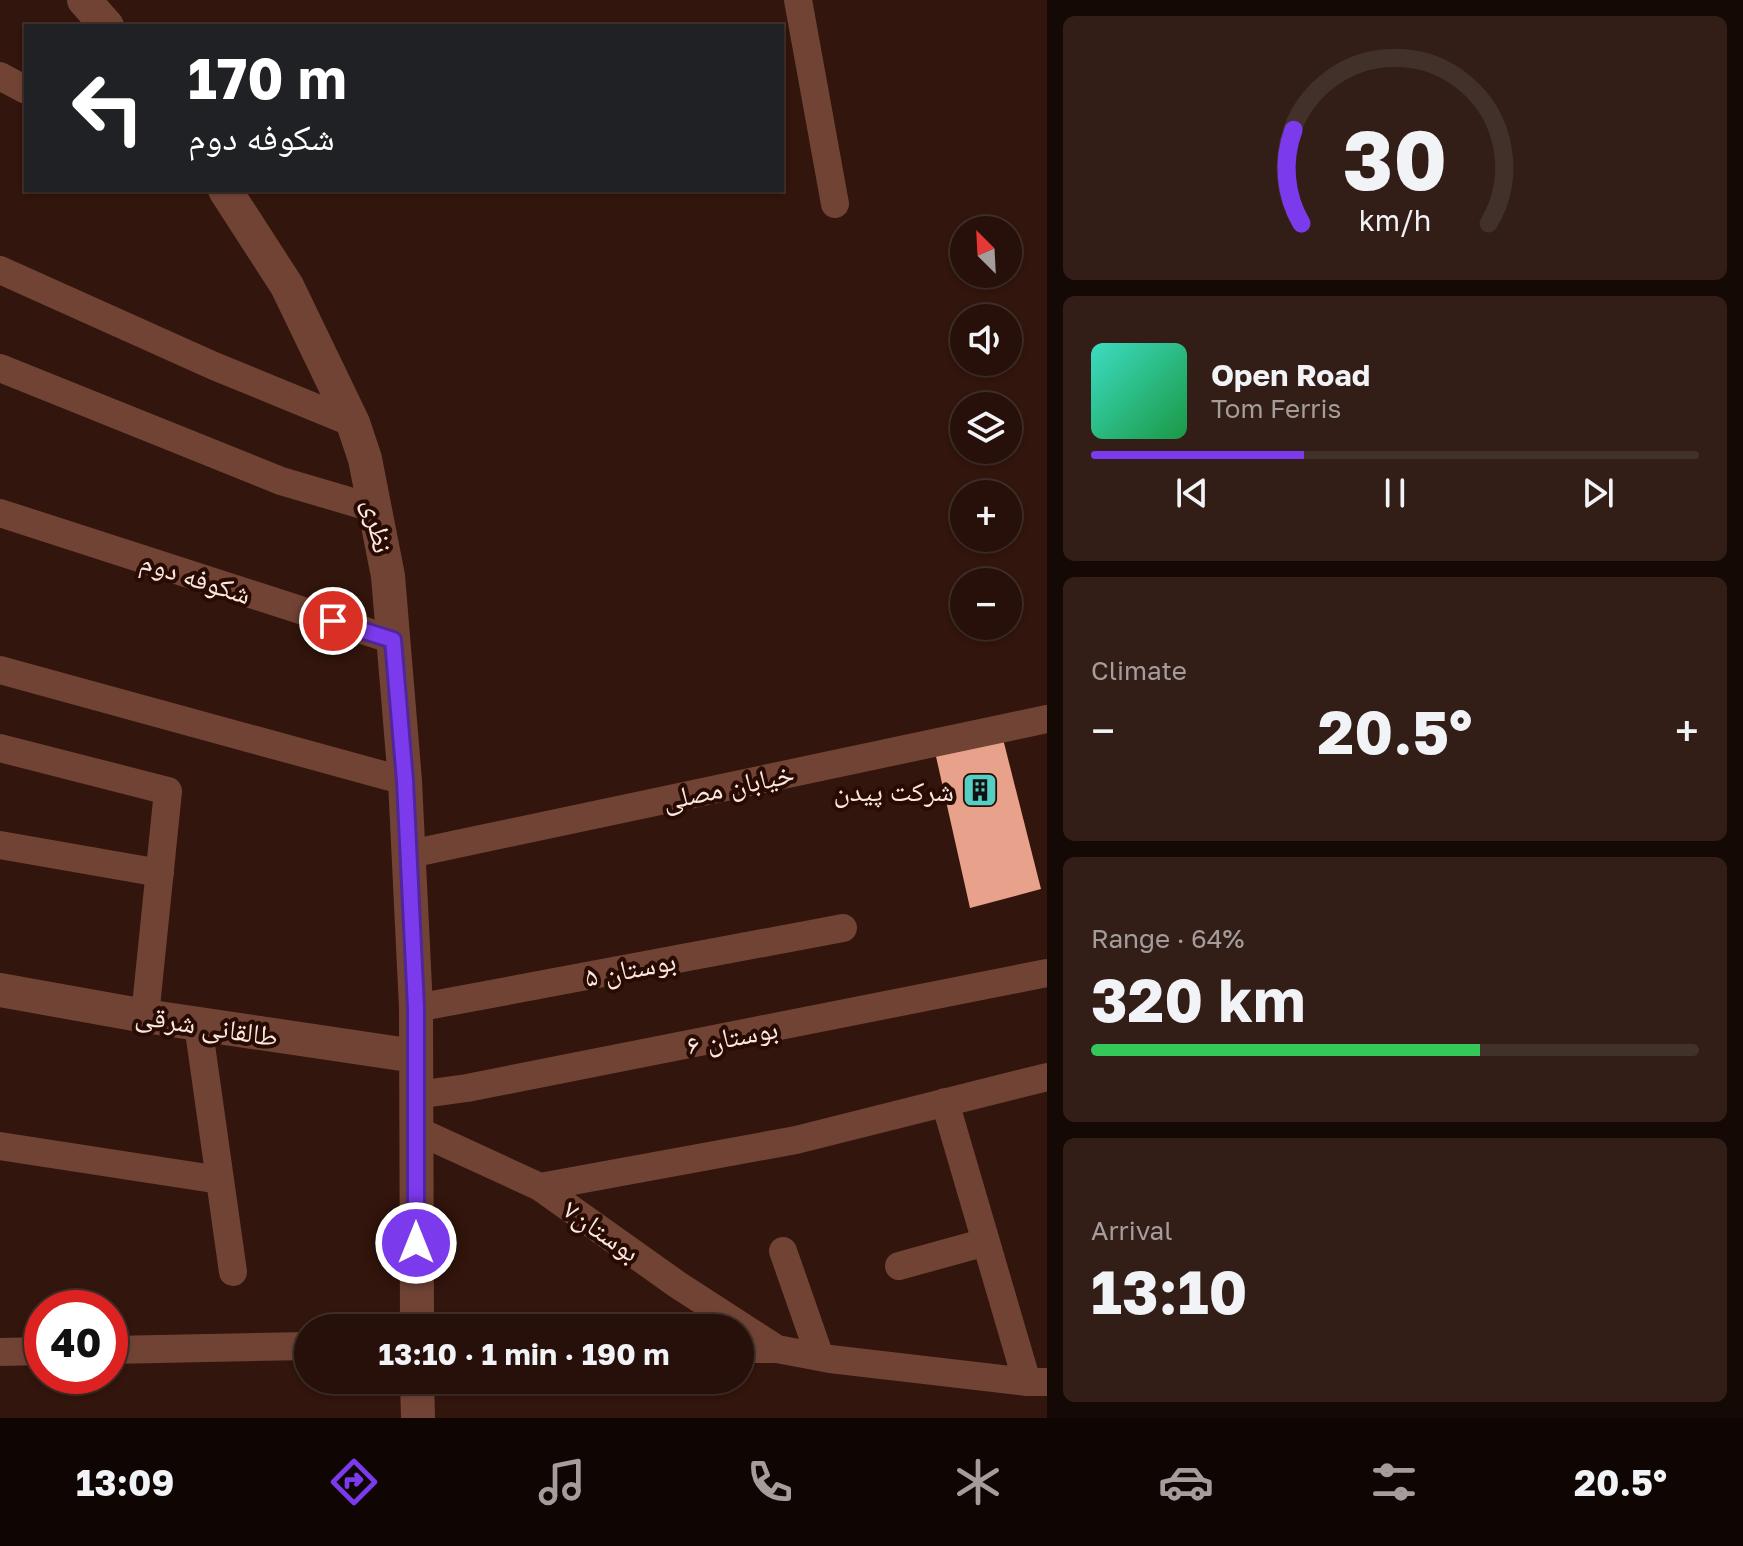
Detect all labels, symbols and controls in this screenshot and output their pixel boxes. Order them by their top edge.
text: 170 m [188,44,347,111]
icon: left [56,56,160,160]
text: 30 [1343,108,1447,208]
text: شکوفه دوم [188,115,335,158]
text: km/h [1359,203,1431,237]
north arrow [950,216,1022,288]
map controls [950,216,1022,640]
button: sound [950,304,1022,376]
text: Open Road [1211,357,1370,393]
button: layers [950,392,1022,464]
text: Tom Ferris [1211,393,1341,424]
icon: previous [1170,471,1214,515]
icon: pause [1373,471,1417,515]
icon: next [1576,471,1620,515]
button: + [950,480,1022,552]
street label: نظری [357,496,400,556]
street label: شکوفه دوم [136,544,255,613]
button: − [950,568,1022,640]
pin [299,587,367,655]
icon: arrive [311,599,355,643]
text: Climate [1091,655,1187,686]
text: 20.5° [1318,695,1472,767]
text: − [1091,704,1115,757]
text: + [1675,704,1699,757]
street label: خیابان مصلی [659,756,797,818]
building icon: شرکت پیدن [961,771,999,809]
place label: شرکت پیدن [833,774,954,808]
text: Range · 64% [1091,923,1244,954]
street label: بوستان ۵ [582,943,679,994]
text: 320 km [1091,963,1306,1035]
street label: طالقانی شرقی [133,997,281,1055]
street label: بوستان ۶ [684,1011,781,1062]
street label: بوستان۷ [557,1192,646,1269]
position arrow [374,1201,458,1285]
text: Arrival [1091,1215,1172,1246]
text: 13:10 [1091,1255,1248,1327]
speed limit sign: 40 [24,1290,128,1394]
text: 13:10 · 1 min · 190 m [379,1336,669,1372]
icon: directions [326,1454,382,1510]
icon: music [534,1454,590,1510]
icon: phone [742,1454,798,1510]
icon: climate [950,1454,1006,1510]
icon: car [1158,1454,1214,1510]
icon: filters [1366,1454,1422,1510]
text: 13:09 [76,1461,174,1504]
text: 20.5° [1574,1461,1667,1504]

